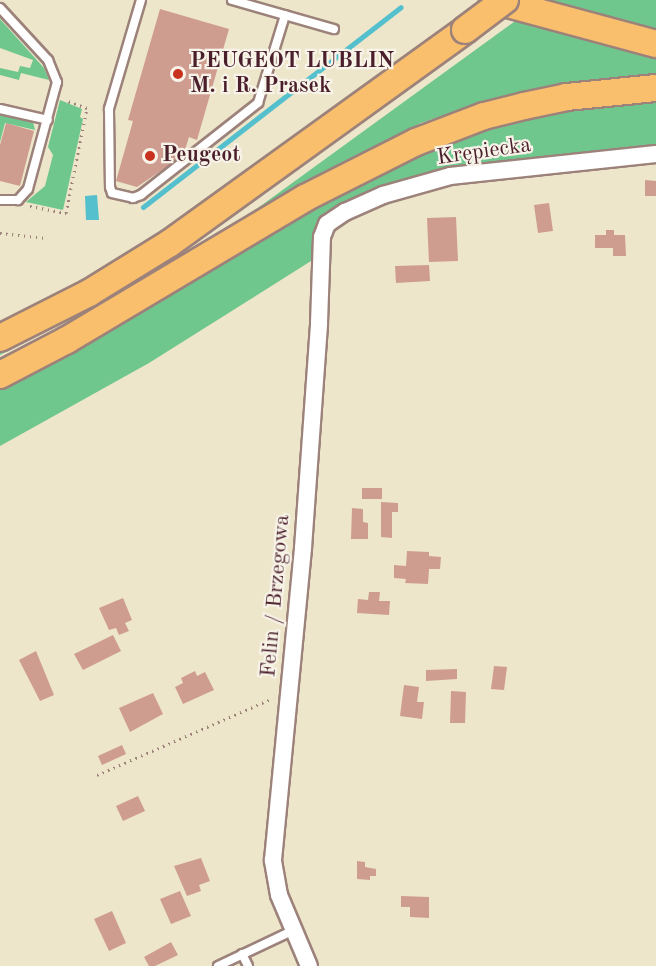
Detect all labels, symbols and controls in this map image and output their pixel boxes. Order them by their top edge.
place label: PEUGEOT LUBLIN M. i R. Prasek [190,48,394,100]
marker: PEUGEOT LUBLIN M. i R. Prasek [171,67,185,81]
street label: Krępiecka [435,132,533,172]
place label: Peugeot [162,143,240,169]
marker: Peugeot [143,149,157,163]
street label: Felin / Brzegowa [256,514,296,678]

